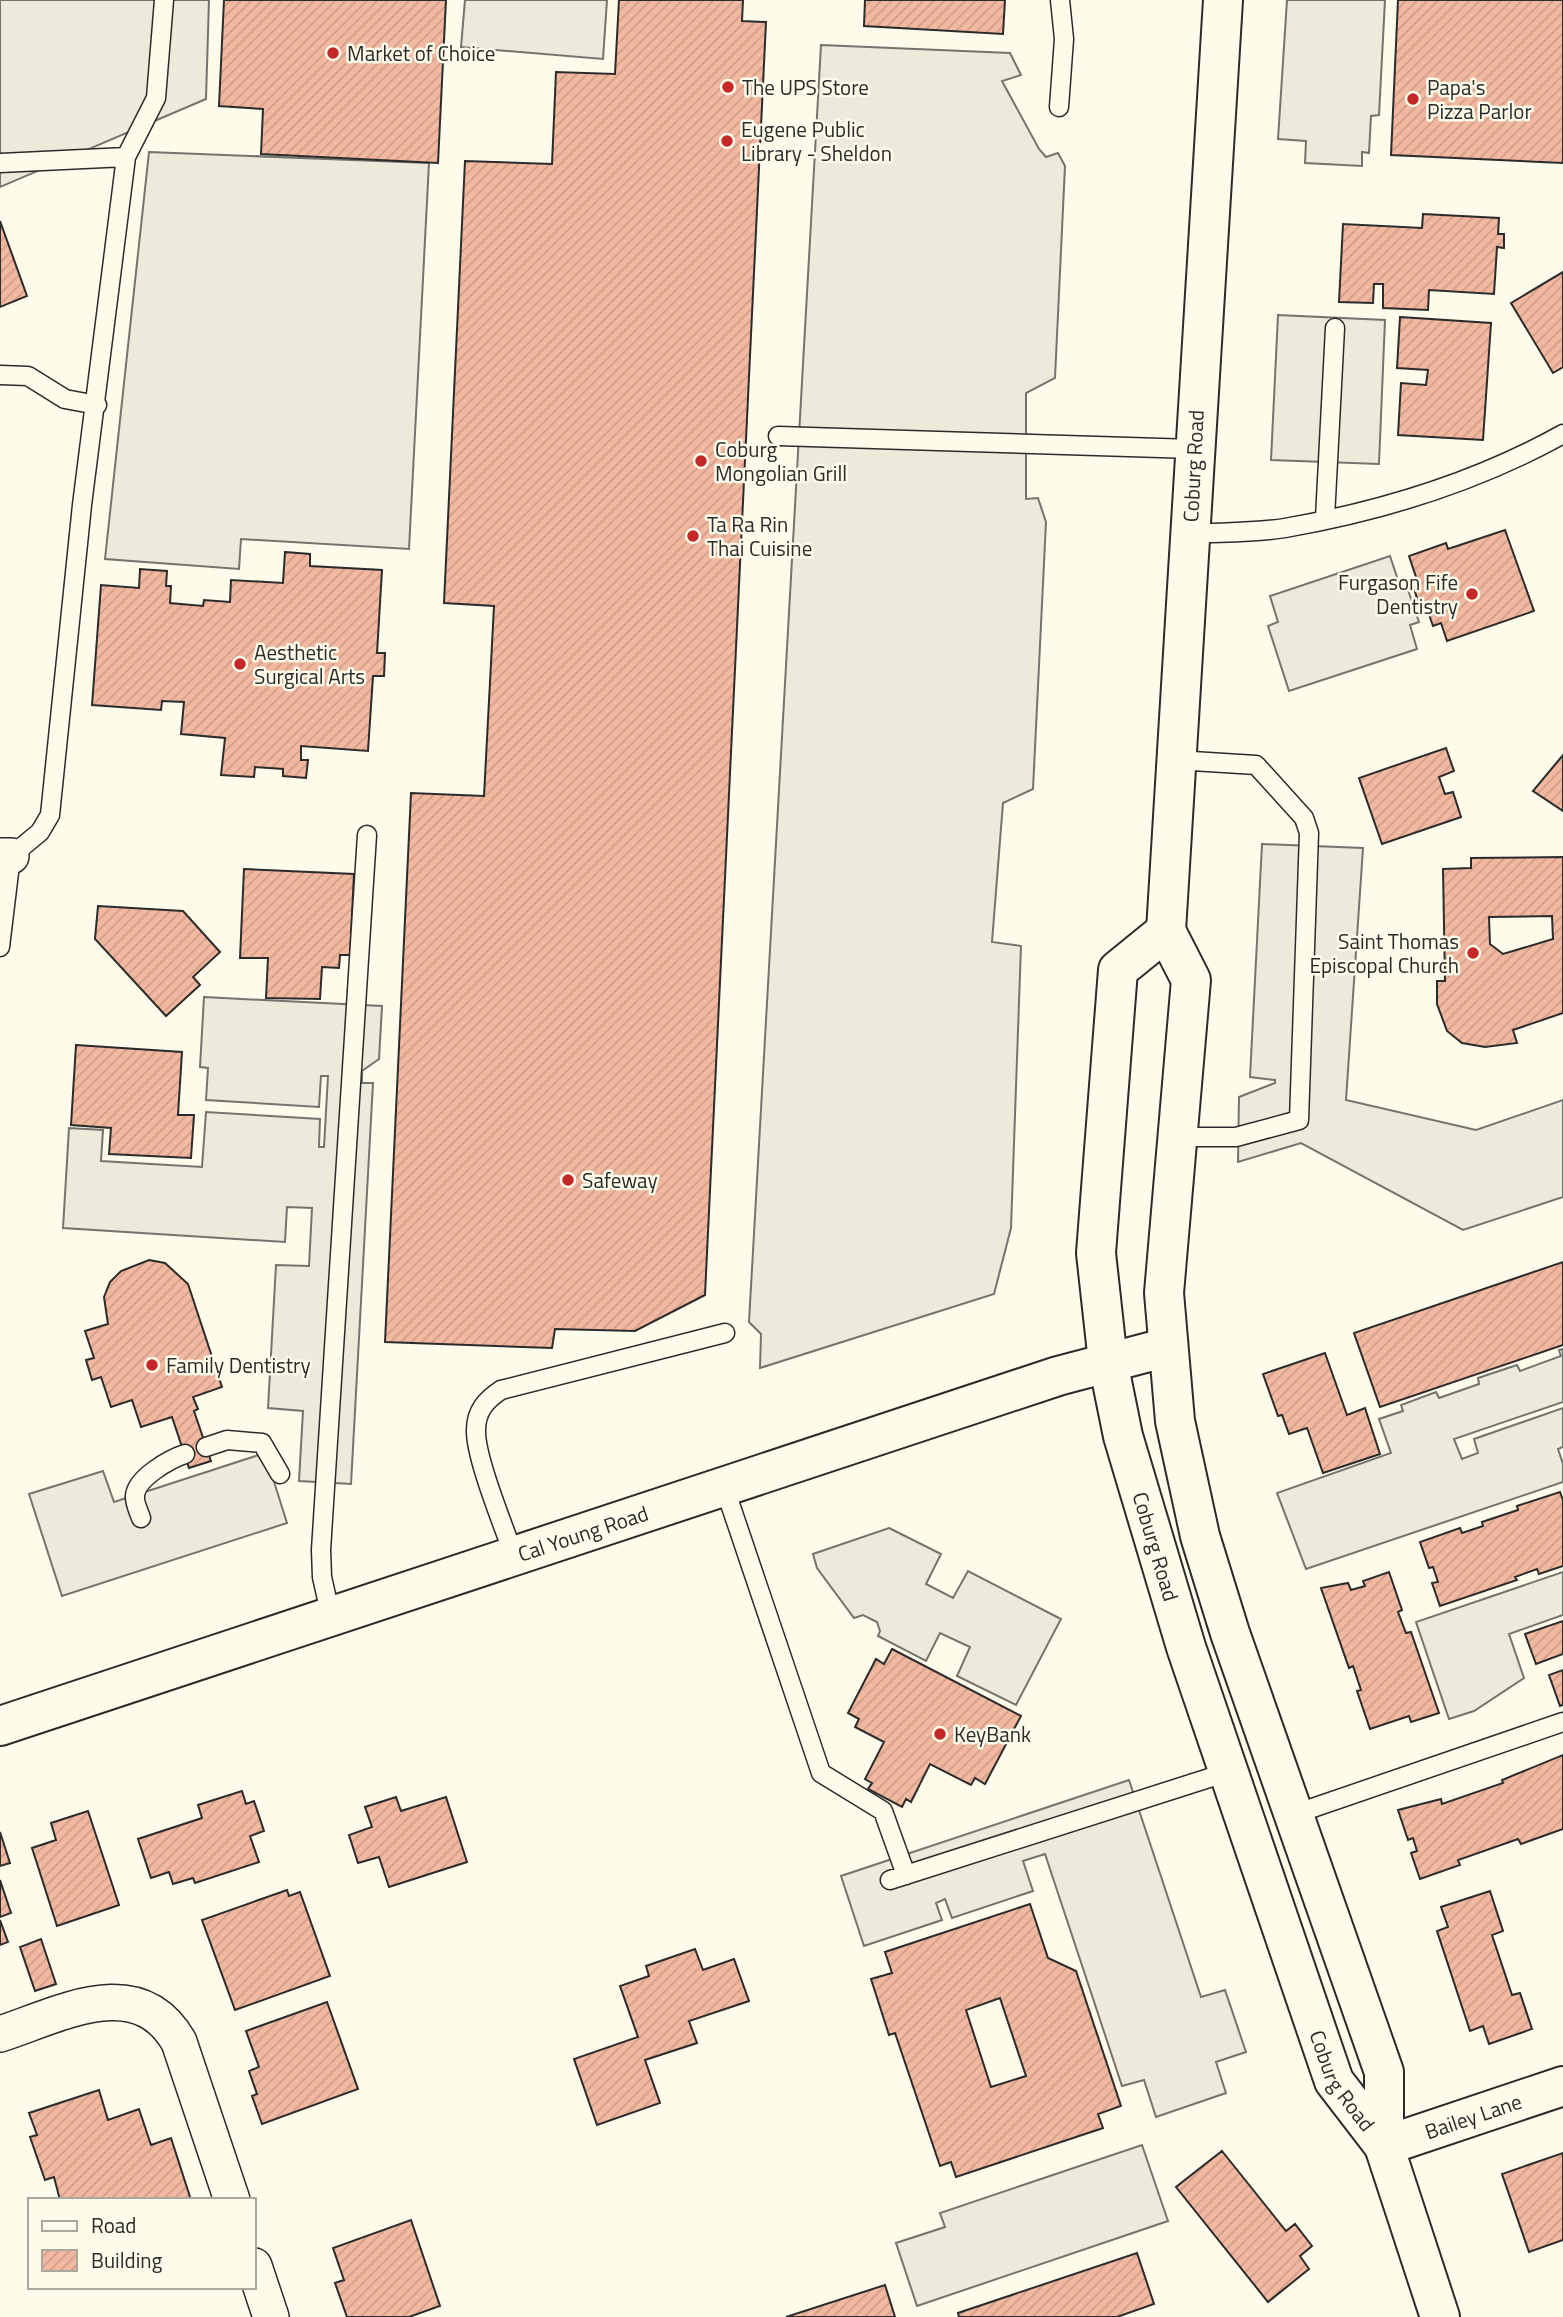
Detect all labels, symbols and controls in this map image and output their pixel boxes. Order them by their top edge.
place label: Market of Choice [347,37,495,69]
marker: Market of Choice [325,45,341,61]
place label: The UPS Store [742,71,869,103]
place label: Papa's Pizza Parlor [1427,71,1532,127]
marker: The UPS Store [720,79,736,95]
marker: Papa's Pizza Parlor [1405,91,1421,107]
place label: Eugene Public Library - Sheldon [741,113,892,169]
marker: Eugene Public Library - Sheldon [719,133,735,149]
street label: Coburg Road [1174,409,1212,523]
place label: Coburg Mongolian Grill [715,433,847,489]
marker: Coburg Mongolian Grill [693,453,709,469]
place label: Ta Ra Rin Thai Cuisine [707,508,812,564]
marker: Ta Ra Rin Thai Cuisine [685,528,701,544]
place label: Furgason Fife Dentistry [1338,566,1458,622]
marker: Furgason Fife Dentistry [1464,586,1480,602]
place label: Aesthetic Surgical Arts [254,636,365,692]
marker: Aesthetic Surgical Arts [232,656,248,672]
place label: Saint Thomas Episcopal Church [1309,925,1459,981]
marker: Saint Thomas Episcopal Church [1465,945,1481,961]
place label: Safeway [582,1164,658,1196]
marker: Safeway [560,1172,576,1188]
place label: Family Dentistry [166,1349,311,1381]
marker: Family Dentistry [144,1357,160,1373]
street label: Coburg Road [1125,1488,1187,1605]
street label: Cal Young Road [513,1497,652,1570]
place label: KeyBank [954,1718,1031,1750]
marker: KeyBank [932,1726,948,1742]
street label: Coburg Road [1302,2026,1383,2138]
street label: Bailey Lane [1420,2085,1526,2147]
legend [28,2198,256,2289]
text: Road [91,2209,136,2241]
text: Building [91,2244,163,2276]

